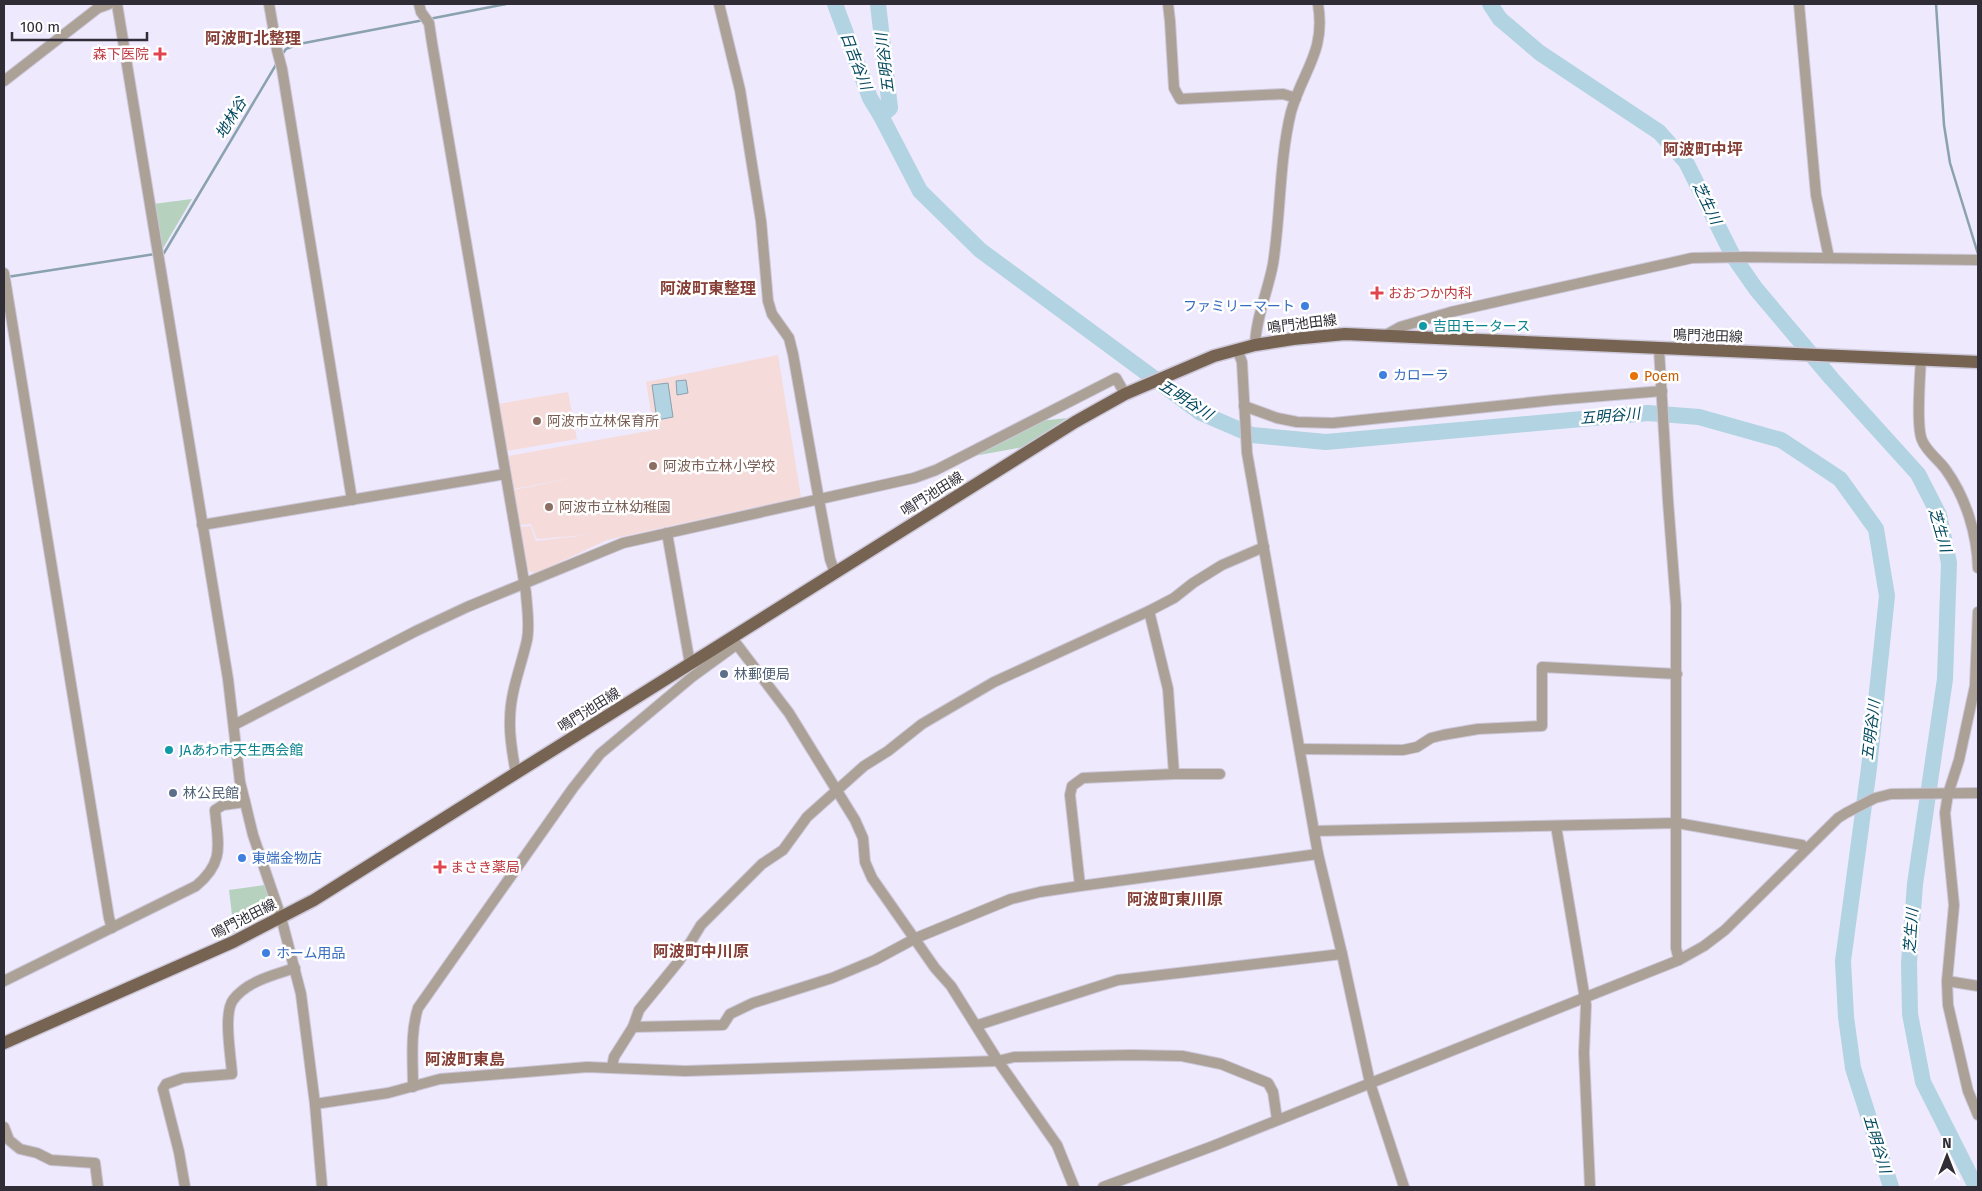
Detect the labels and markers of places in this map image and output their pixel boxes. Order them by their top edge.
place label: 森下医院 [93,46,149,63]
marker: 森下医院 [153,47,167,61]
place label: おおつか内科 [1388,285,1472,302]
marker: おおつか内科 [1370,286,1384,300]
place label: ファミリーマート [1183,298,1295,315]
marker: ファミリーマート [1299,300,1311,312]
place label: 吉田モータース [1433,318,1530,335]
marker: 吉田モータース [1417,320,1429,332]
place label: カローラ [1393,367,1449,384]
place label: Poem [1644,368,1680,385]
marker: カローラ [1377,369,1389,381]
marker: Poem [1628,370,1640,382]
place label: 阿波市立林保育所 [547,413,659,430]
marker: 阿波市立林保育所 [531,415,543,427]
place label: 阿波市立林小学校 [663,458,775,475]
marker: 阿波市立林小学校 [647,460,659,472]
place label: 阿波市立林幼稚園 [559,499,671,516]
marker: 阿波市立林幼稚園 [543,501,555,513]
place label: 林郵便局 [734,666,790,683]
marker: 林郵便局 [718,668,730,680]
place label: JAあわ市天生西会館 [179,742,303,759]
marker: JAあわ市天生西会館 [163,744,175,756]
place label: 林公民館 [183,785,239,802]
marker: 林公民館 [167,787,179,799]
place label: 東端金物店 [252,850,322,867]
marker: 東端金物店 [236,852,248,864]
place label: まさき薬局 [450,859,520,876]
marker: まさき薬局 [434,861,446,873]
place label: ホーム用品 [276,945,346,962]
marker: ホーム用品 [260,947,272,959]

